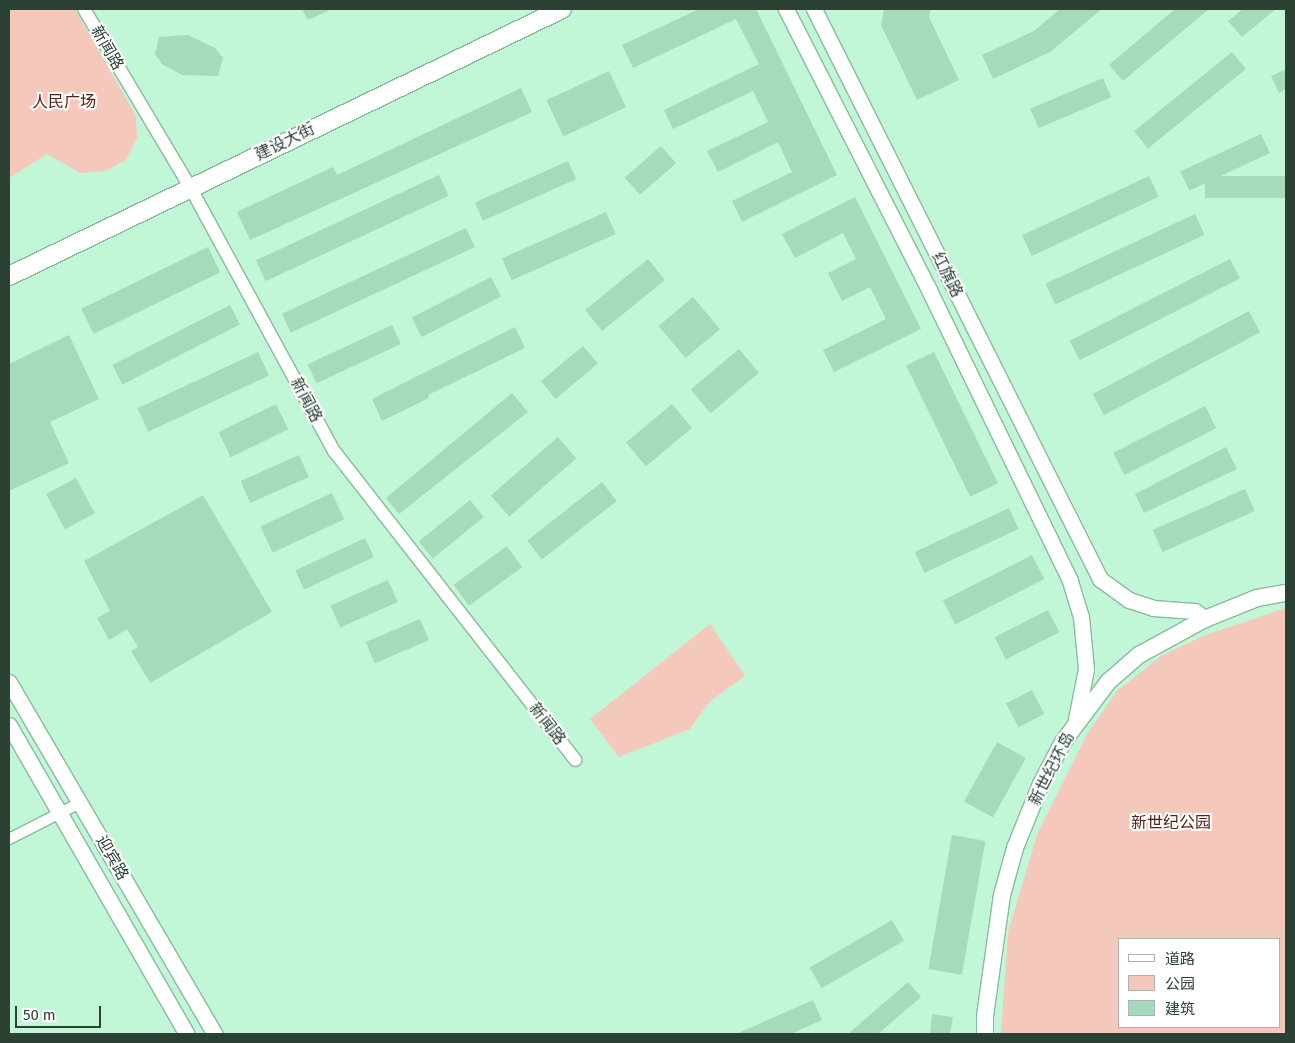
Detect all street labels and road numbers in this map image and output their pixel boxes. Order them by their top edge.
street label: 新闻路 [87,22,127,74]
street label: 建设大街 [252,119,318,165]
street label: 红旗路 [928,249,966,301]
street label: 新闻路 [286,374,326,426]
street label: 新闻路 [525,699,569,749]
street label: 新世纪环岛 [1025,729,1079,809]
street label: 迎宾路 [92,832,132,884]

